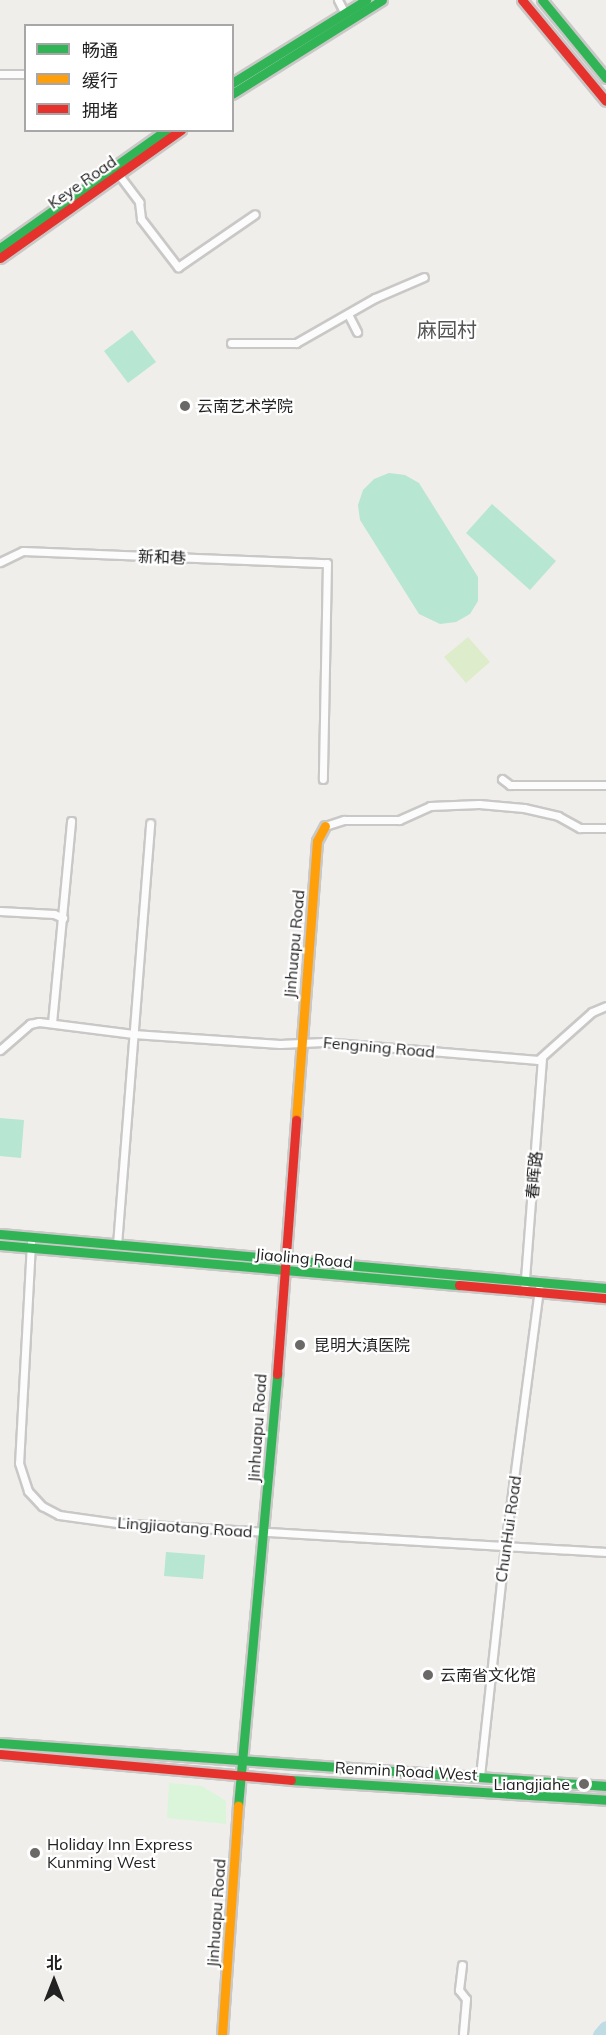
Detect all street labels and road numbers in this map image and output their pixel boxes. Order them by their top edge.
street label: Keye Road [44,151,120,213]
street label: 新和巷 [138,547,186,567]
street label: Jinhuapu Road [280,889,308,999]
street label: Fengning Road [322,1033,436,1061]
street label: 春晖路 [522,1150,546,1200]
street label: Jiaoling Road [254,1244,354,1272]
street label: Jinhuapu Road [244,1373,270,1483]
street label: ChunHui Road [491,1474,525,1584]
street label: Lingjiaotang Road [117,1513,253,1541]
street label: Renmin Road West [334,1758,478,1784]
street label: Jinhuapu Road [203,1858,229,1968]

